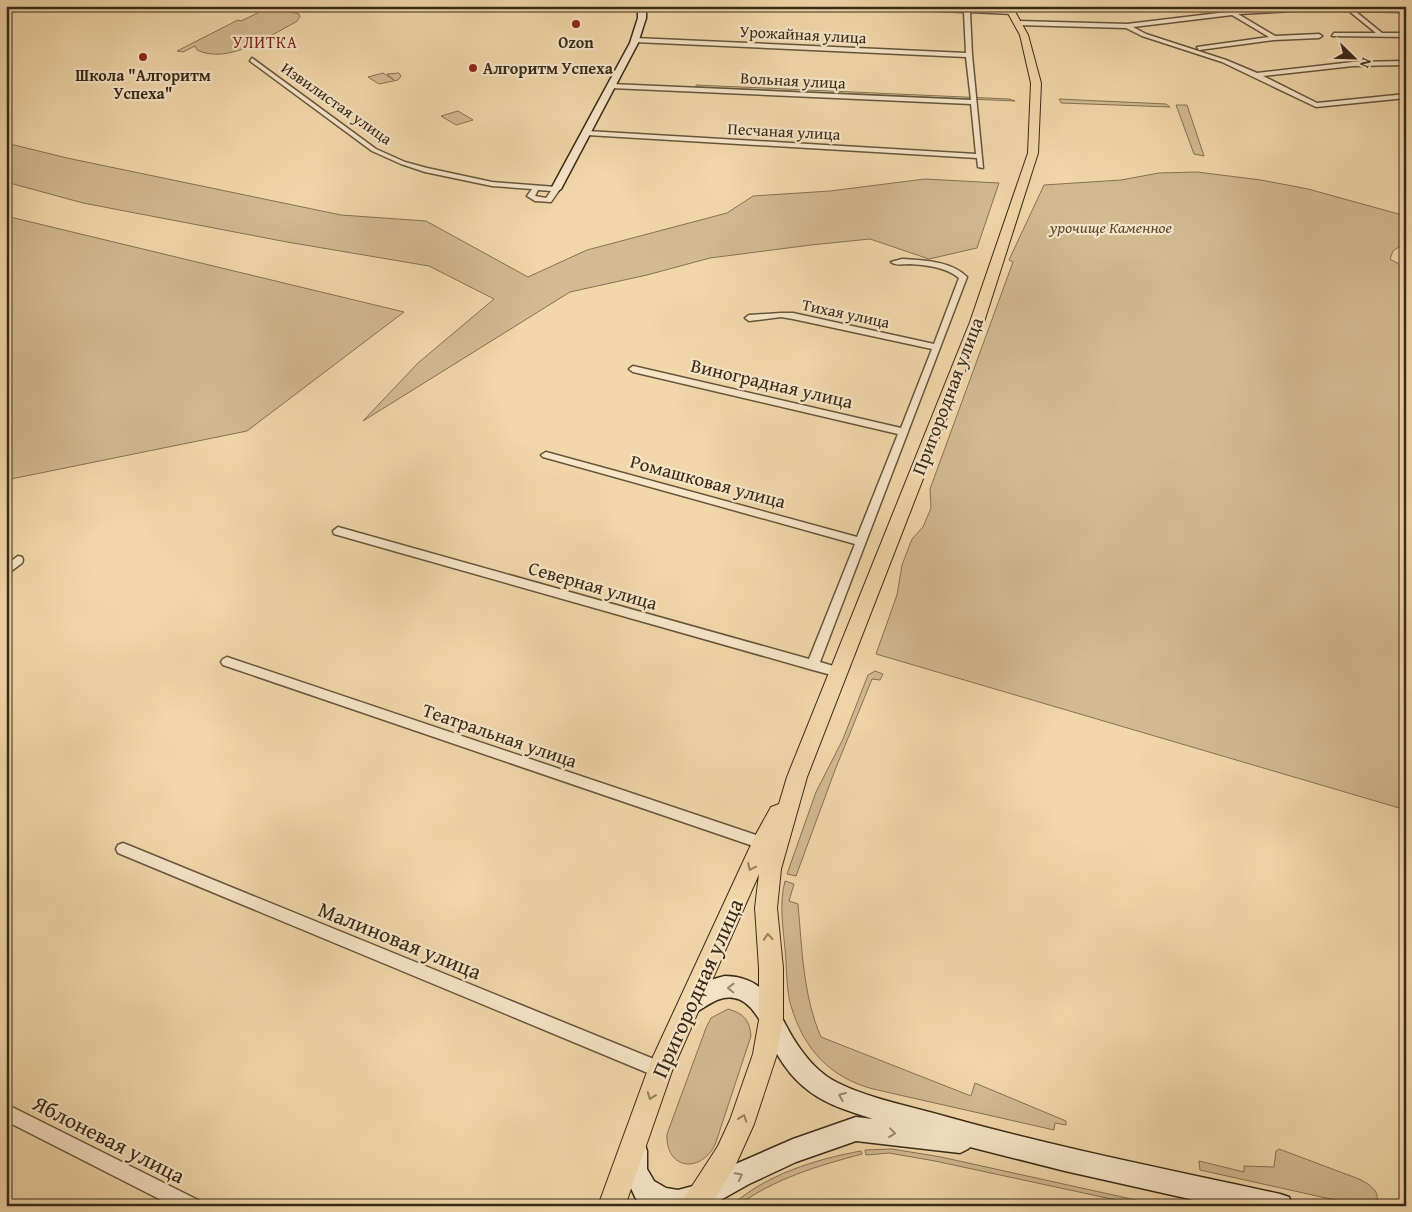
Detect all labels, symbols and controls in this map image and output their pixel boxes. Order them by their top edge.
marker: Ozon [570,18,582,30]
street label: Урожайная улица [739,19,867,49]
district label: УЛИТКА [232,30,298,54]
place label: Ozon [558,30,594,54]
north arrow [1330,32,1380,82]
marker: Школа "Алгоритм Успеха" [137,51,149,63]
text: N [1355,55,1377,72]
street label: Извилистая улица [277,56,398,151]
place label: Алгоритм Успеха [483,56,614,80]
marker: Алгоритм Успеха [467,62,479,74]
place label: Школа "Алгоритм Успеха" [75,63,211,105]
street label: Вольная улица [740,65,847,95]
street label: Песчаная улица [727,116,841,146]
park label: урочище Каменное [1048,215,1172,239]
street label: Тихая улица [800,292,892,334]
street label: Пригородная улица [904,313,990,479]
street label: Виноградная улица [688,351,856,415]
street label: Ромашковая улица [627,447,789,515]
street label: Северная улица [525,553,661,617]
street label: Театральная улица [419,695,581,775]
one-way arrow [747,862,757,871]
street label: Малиновая улица [314,893,487,988]
street label: Пригородная улица [643,893,751,1083]
one-way arrow [763,933,774,941]
one-way arrow [726,983,734,993]
street label: Яблоневая улица [26,1086,191,1191]
one-way arrow [647,1091,657,1100]
one-way arrow [838,1092,847,1102]
one-way arrow [737,1114,747,1122]
one-way arrow [888,1127,896,1138]
one-way arrow [734,1172,743,1182]

